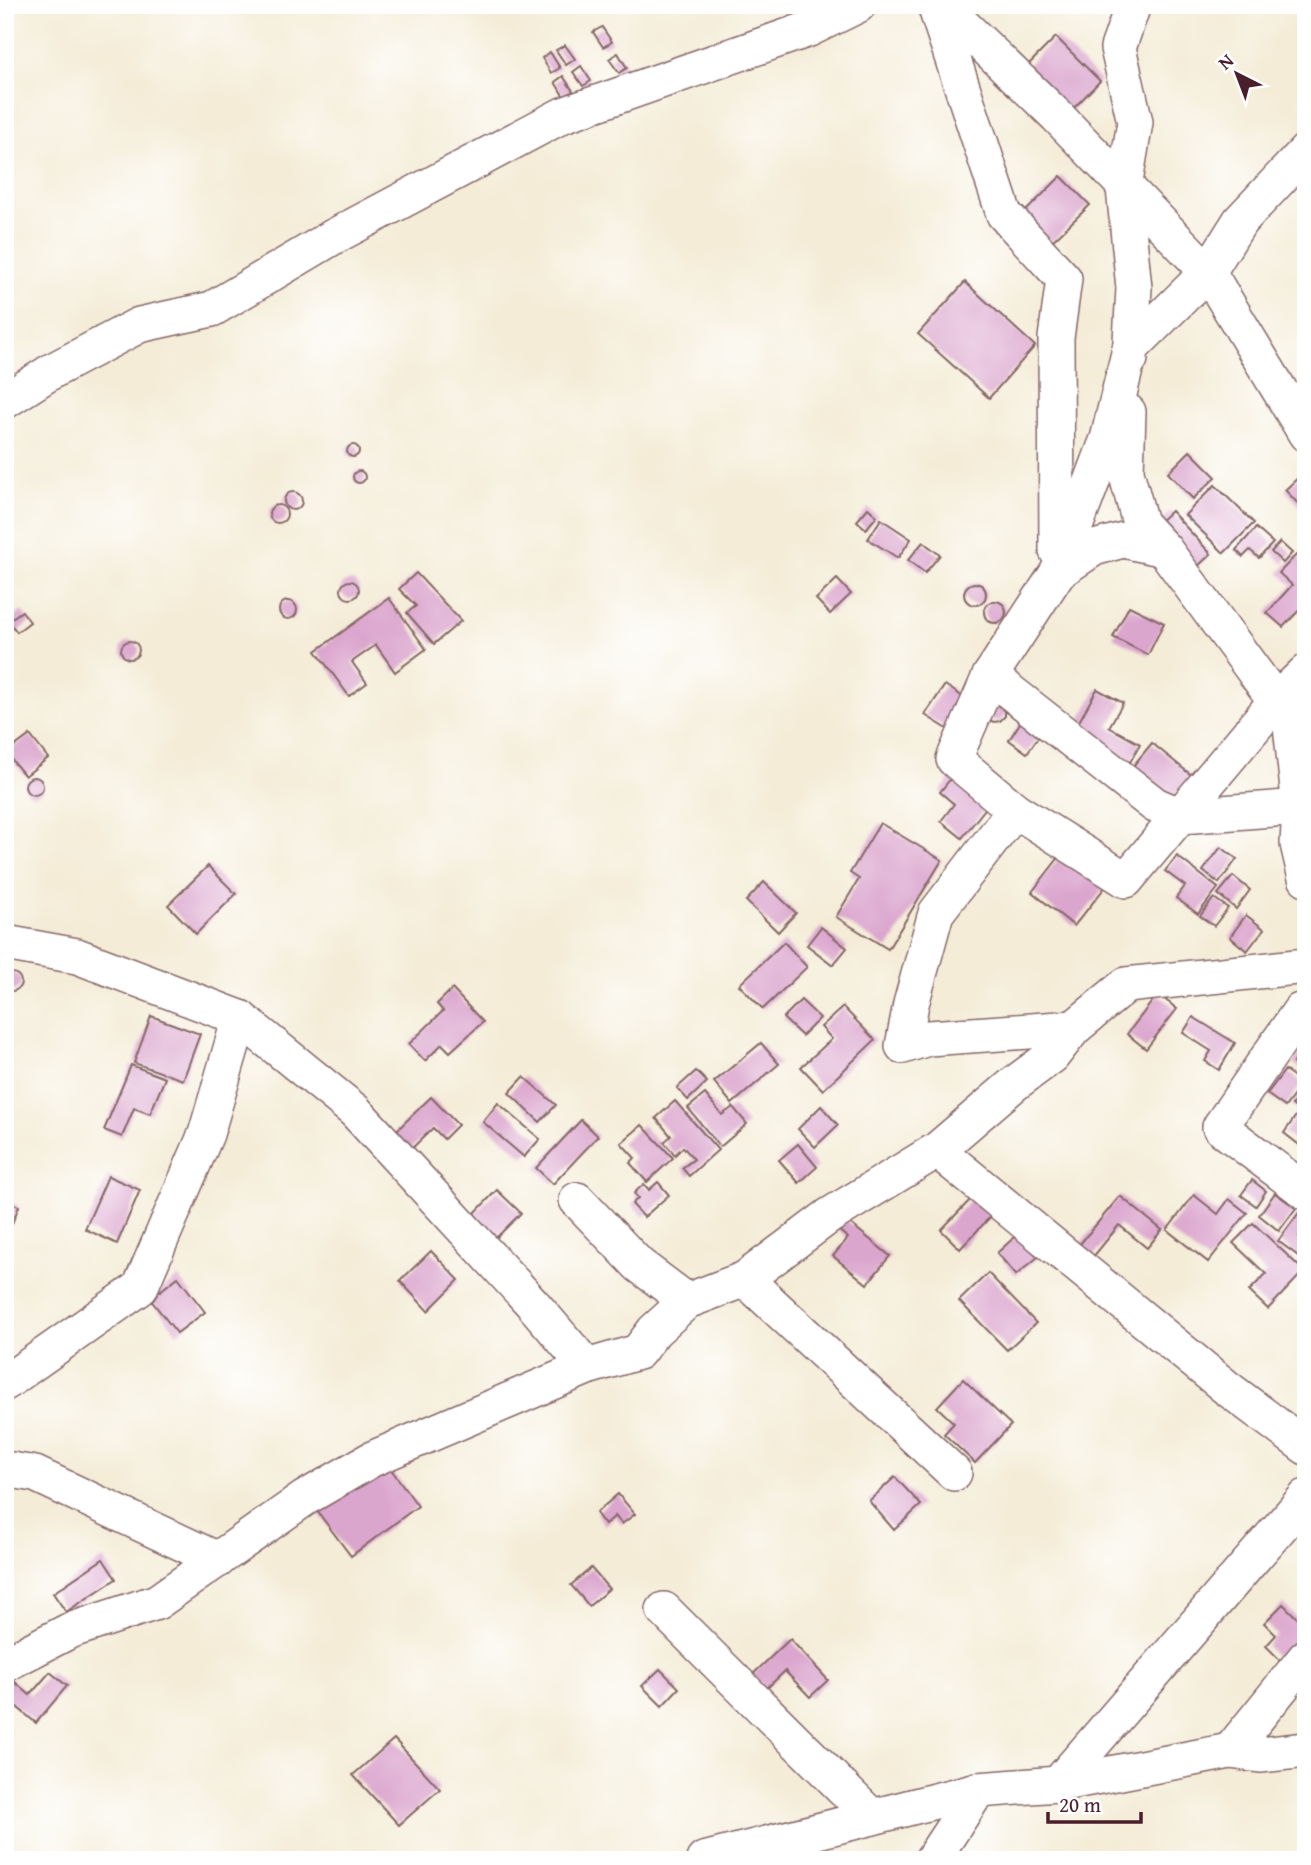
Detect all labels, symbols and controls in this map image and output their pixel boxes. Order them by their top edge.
north arrow [1202,38,1272,108]
text: N [1212,47,1240,76]
scale bar [1048,1781,1141,1825]
text: 20 m [1059,1789,1101,1820]

